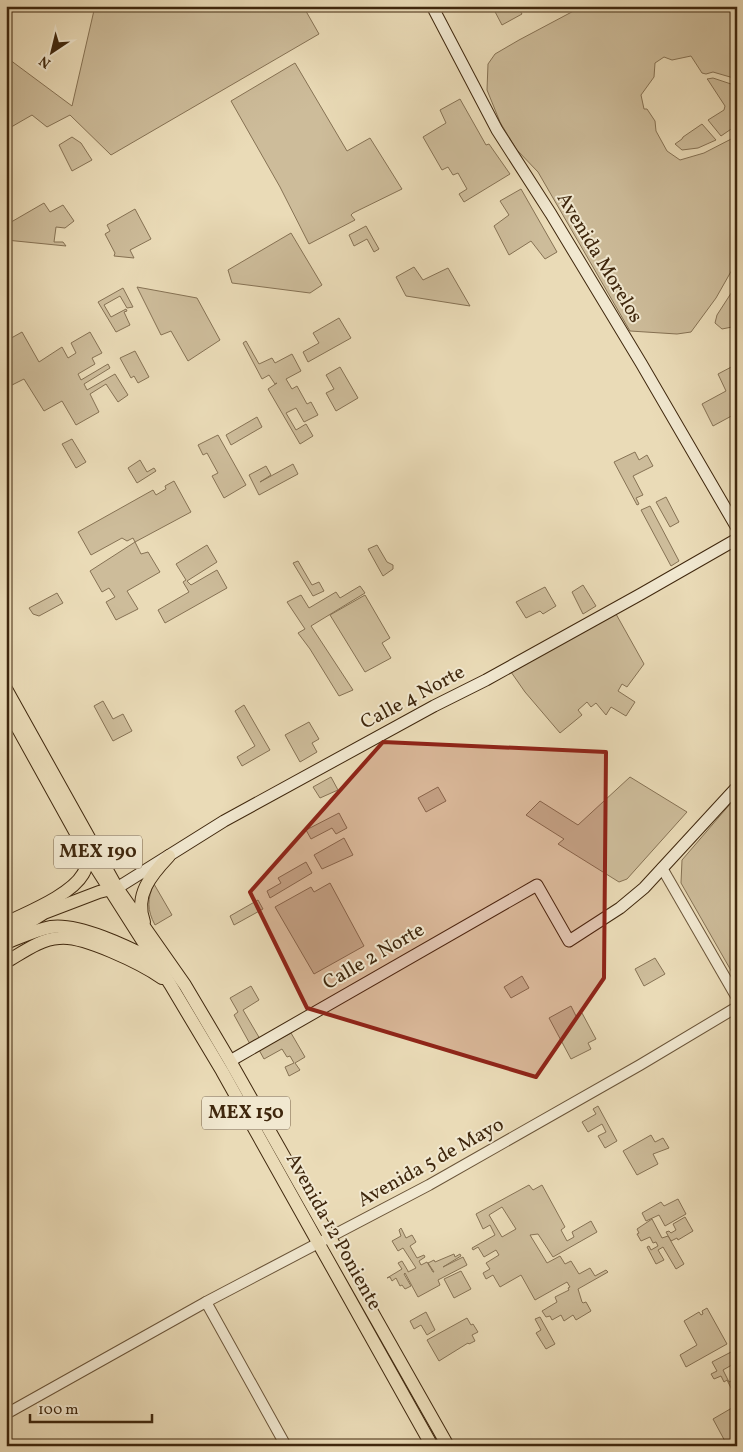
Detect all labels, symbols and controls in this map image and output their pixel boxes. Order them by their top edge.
north arrow [28,28,78,78]
text: N [36,51,55,72]
street label: Avenida Morelos [549,187,649,329]
street label: Calle 4 Norte [356,659,470,737]
road number: MEX 190 [54,836,142,869]
street label: Calle 2 Norte [318,917,430,997]
road number: MEX 150 [202,1096,290,1130]
street label: Avenida 5 de Mayo [353,1111,509,1215]
street label: Avenida 12 Poniente [278,1148,388,1316]
scale bar [30,1392,152,1424]
text: 100 m [38,1400,78,1421]

